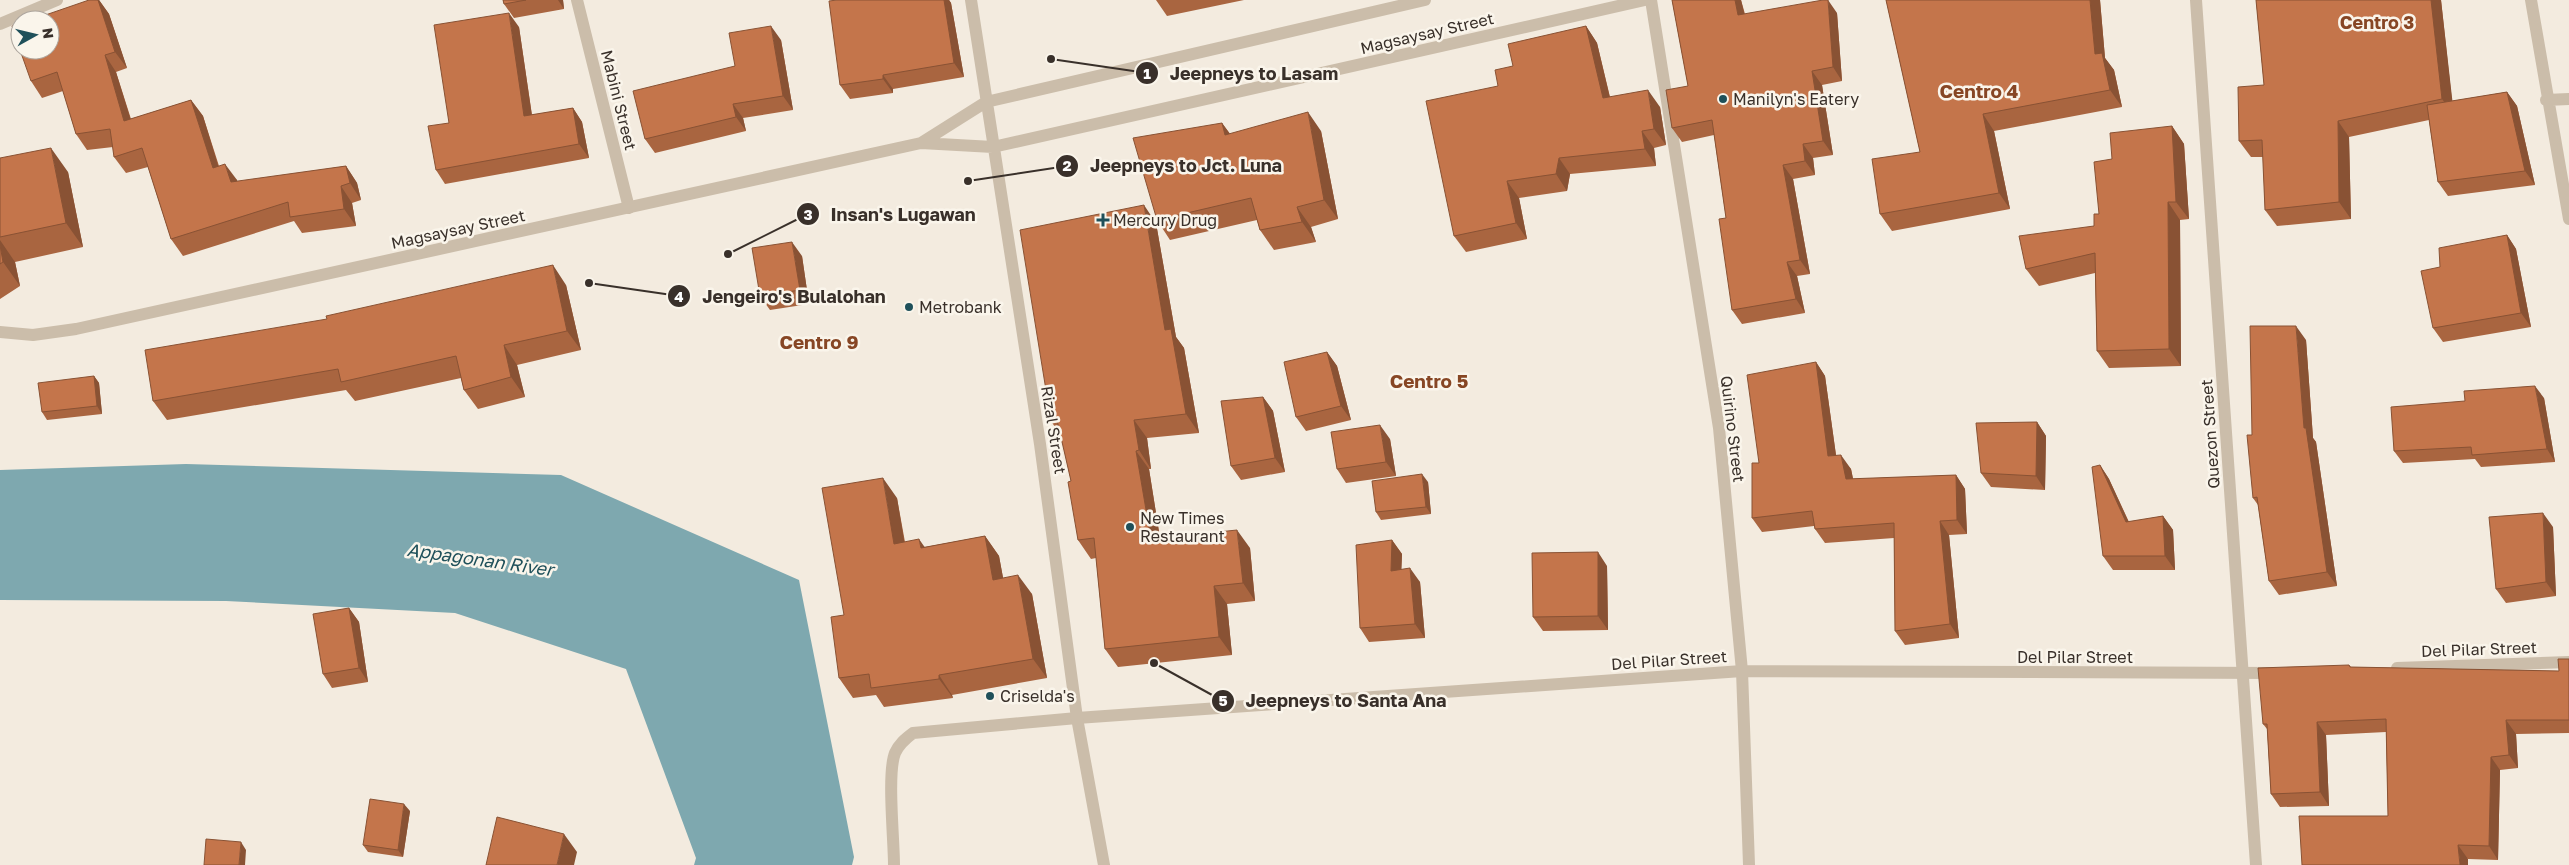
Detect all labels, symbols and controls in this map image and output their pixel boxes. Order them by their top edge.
street label: Magsaysay Street [1358,8,1496,58]
north arrow [10,10,60,60]
district label: Centro 3 [2340,11,2414,33]
text: N [39,27,58,40]
street label: Mabini Street [597,48,641,152]
callout: Jeepneys to Lasam [1134,57,1348,90]
text: Jeepneys to Lasam [1170,62,1338,84]
text: 1 [1143,64,1151,82]
district label: Centro 4 [1940,79,2019,102]
place label: Manilyn's Eatery [1733,89,1859,109]
marker: Manilyn's Eatery [1717,93,1729,105]
callout: Jeepneys to Jct. Luna [1055,150,1292,183]
text: Jeepneys to Jct. Luna [1090,154,1282,176]
text: 2 [1062,156,1072,174]
callout: Insan's Lugawan [795,198,985,231]
text: Insan's Lugawan [830,203,976,225]
street label: Magsaysay Street [389,205,527,253]
text: 3 [803,205,813,223]
place label: Mercury Drug [1113,210,1217,230]
marker: Mercury Drug [1097,214,1109,226]
callout: Jengeiro's Bulalohan [667,280,895,313]
text: Jengeiro's Bulalohan [702,285,886,307]
text: 4 [674,287,684,305]
place label: Metrobank [919,297,1002,317]
marker: Metrobank [903,301,915,313]
district label: Centro 9 [779,330,859,353]
district label: Centro 5 [1390,369,1468,392]
street label: Quirino Street [1717,375,1749,483]
street label: Quezon Street [2196,379,2224,489]
street label: Rizal Street [1037,385,1071,475]
place label: New Times Restaurant [1140,508,1225,546]
marker: New Times Restaurant [1124,521,1136,533]
water label: Appagonan River [406,538,558,581]
street label: Del Pilar Street [2421,637,2537,661]
street label: Del Pilar Street [1610,646,1728,674]
street label: Del Pilar Street [2017,647,2133,667]
callout: Jeepneys to Santa Ana [1211,684,1457,717]
place label: Criselda's [1000,686,1075,706]
text: Jeepneys to Santa Ana [1245,689,1447,711]
marker: Criselda's [984,690,996,702]
text: 5 [1218,691,1228,709]

